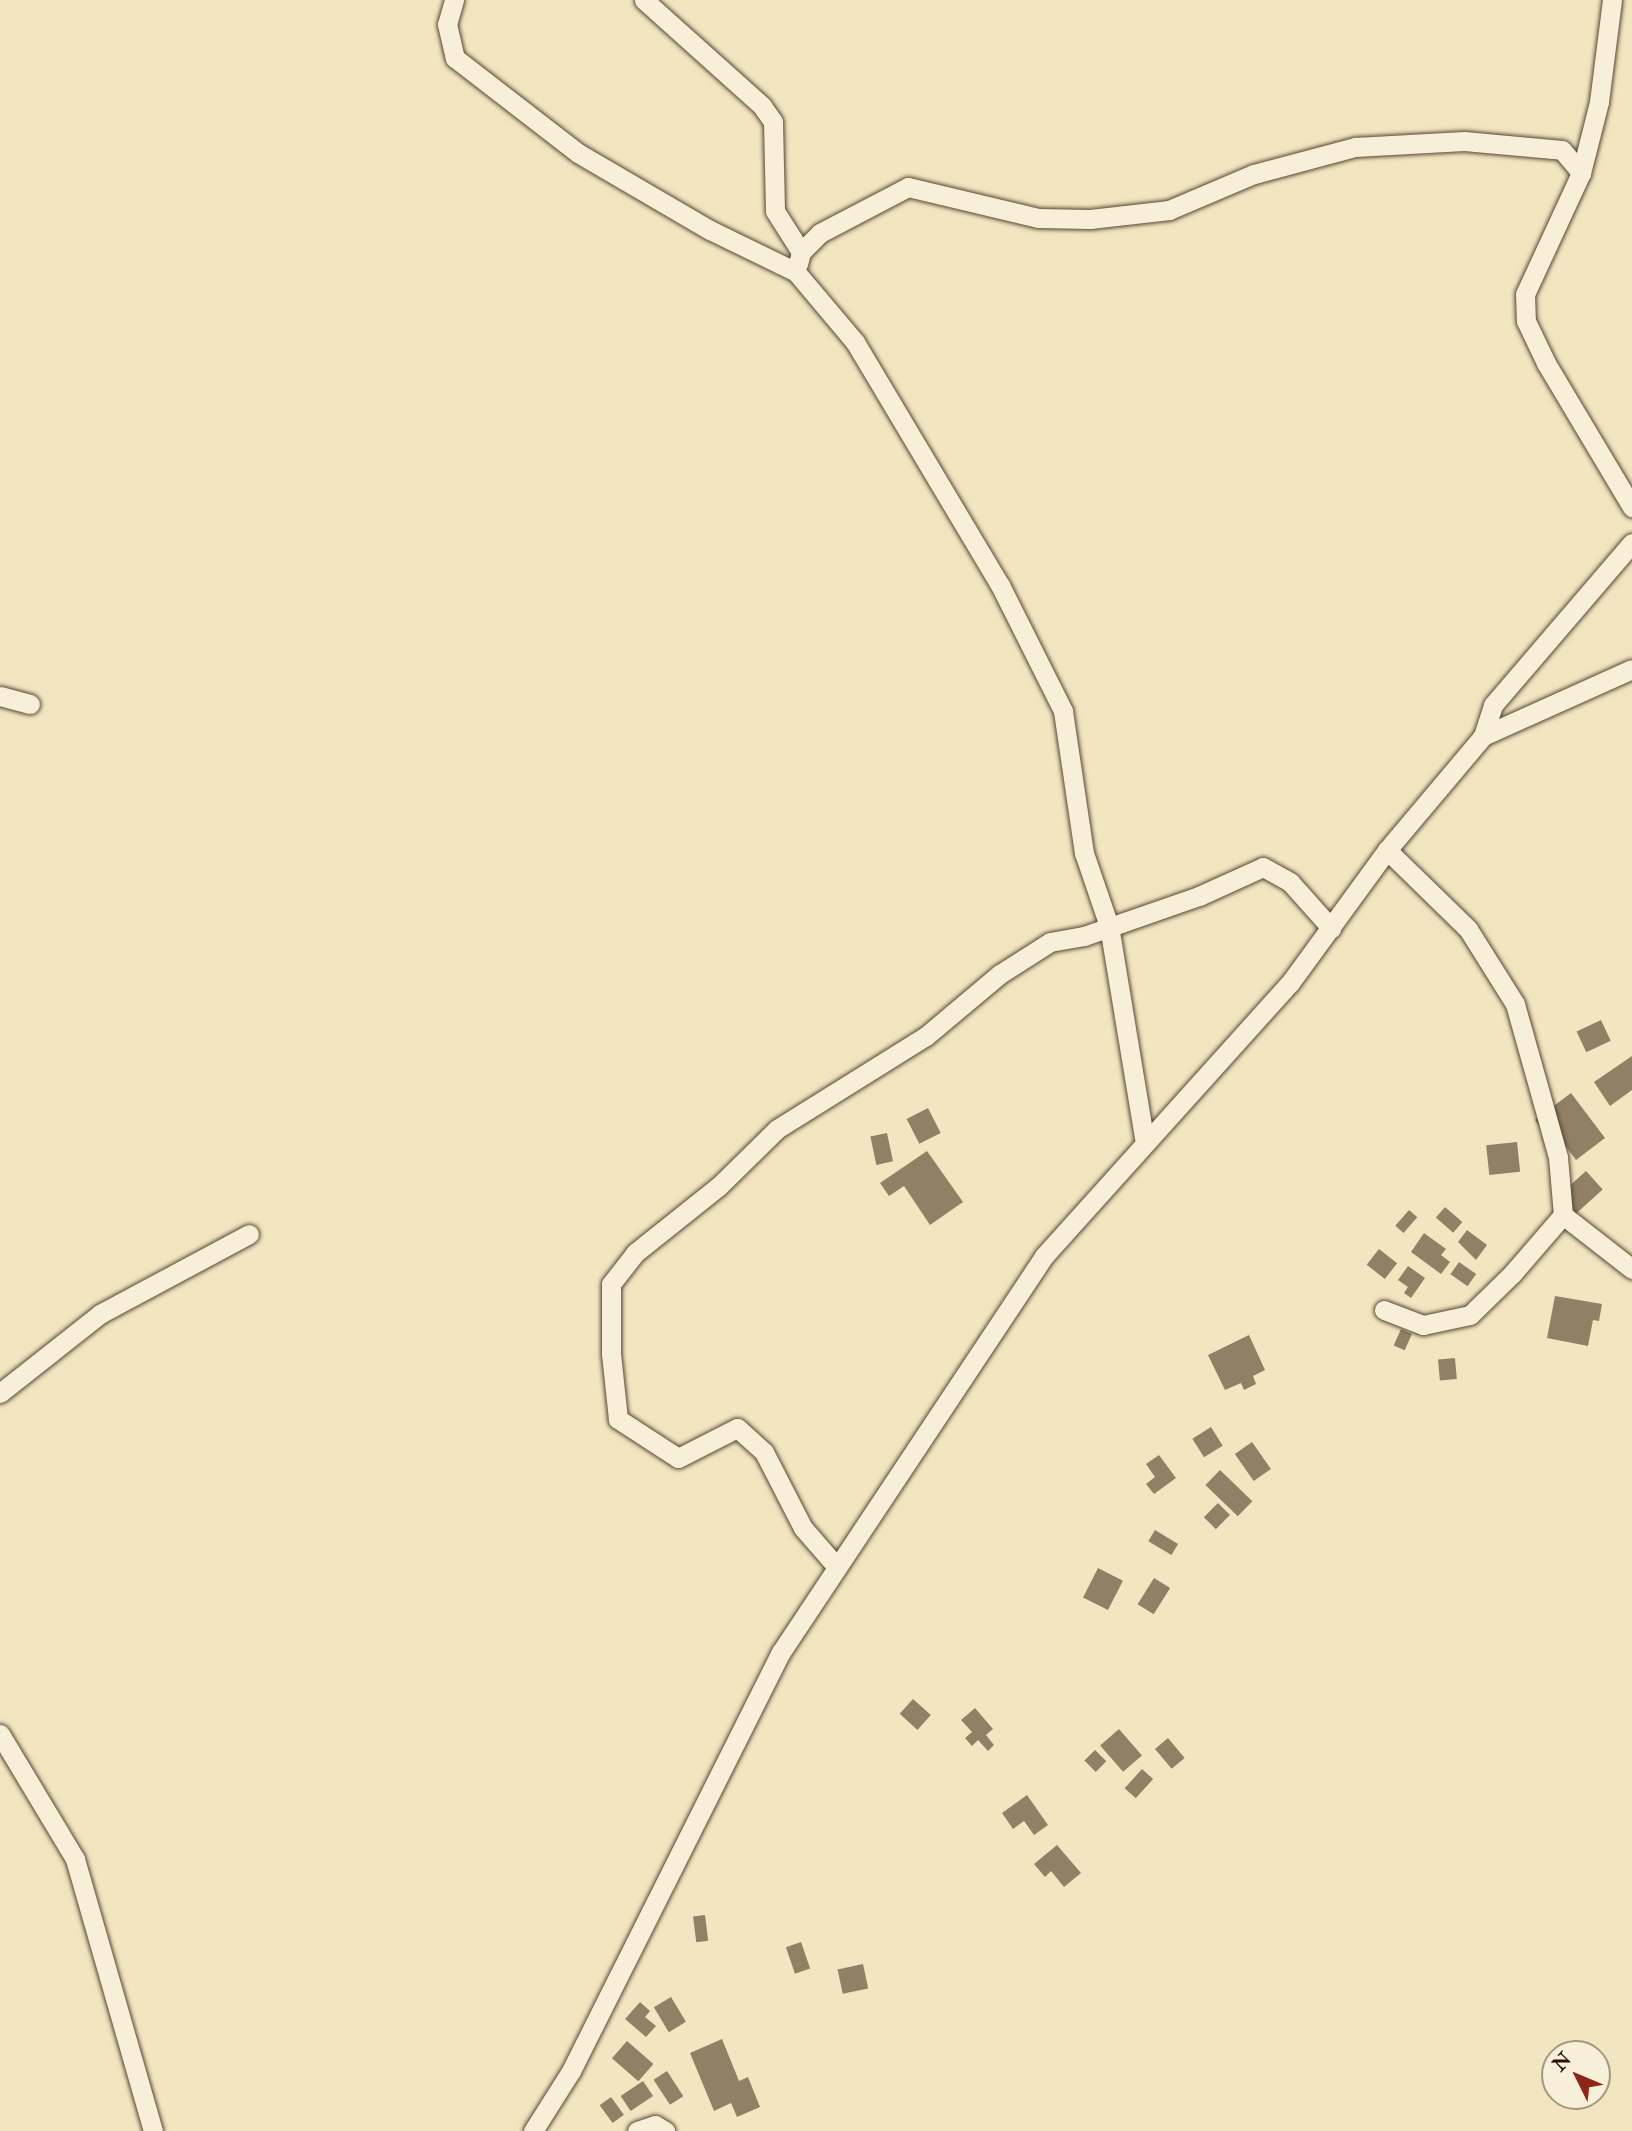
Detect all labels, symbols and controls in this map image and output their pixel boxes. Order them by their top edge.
north arrow [1541,2040,1611,2110]
text: N [1548,2048,1577,2076]

